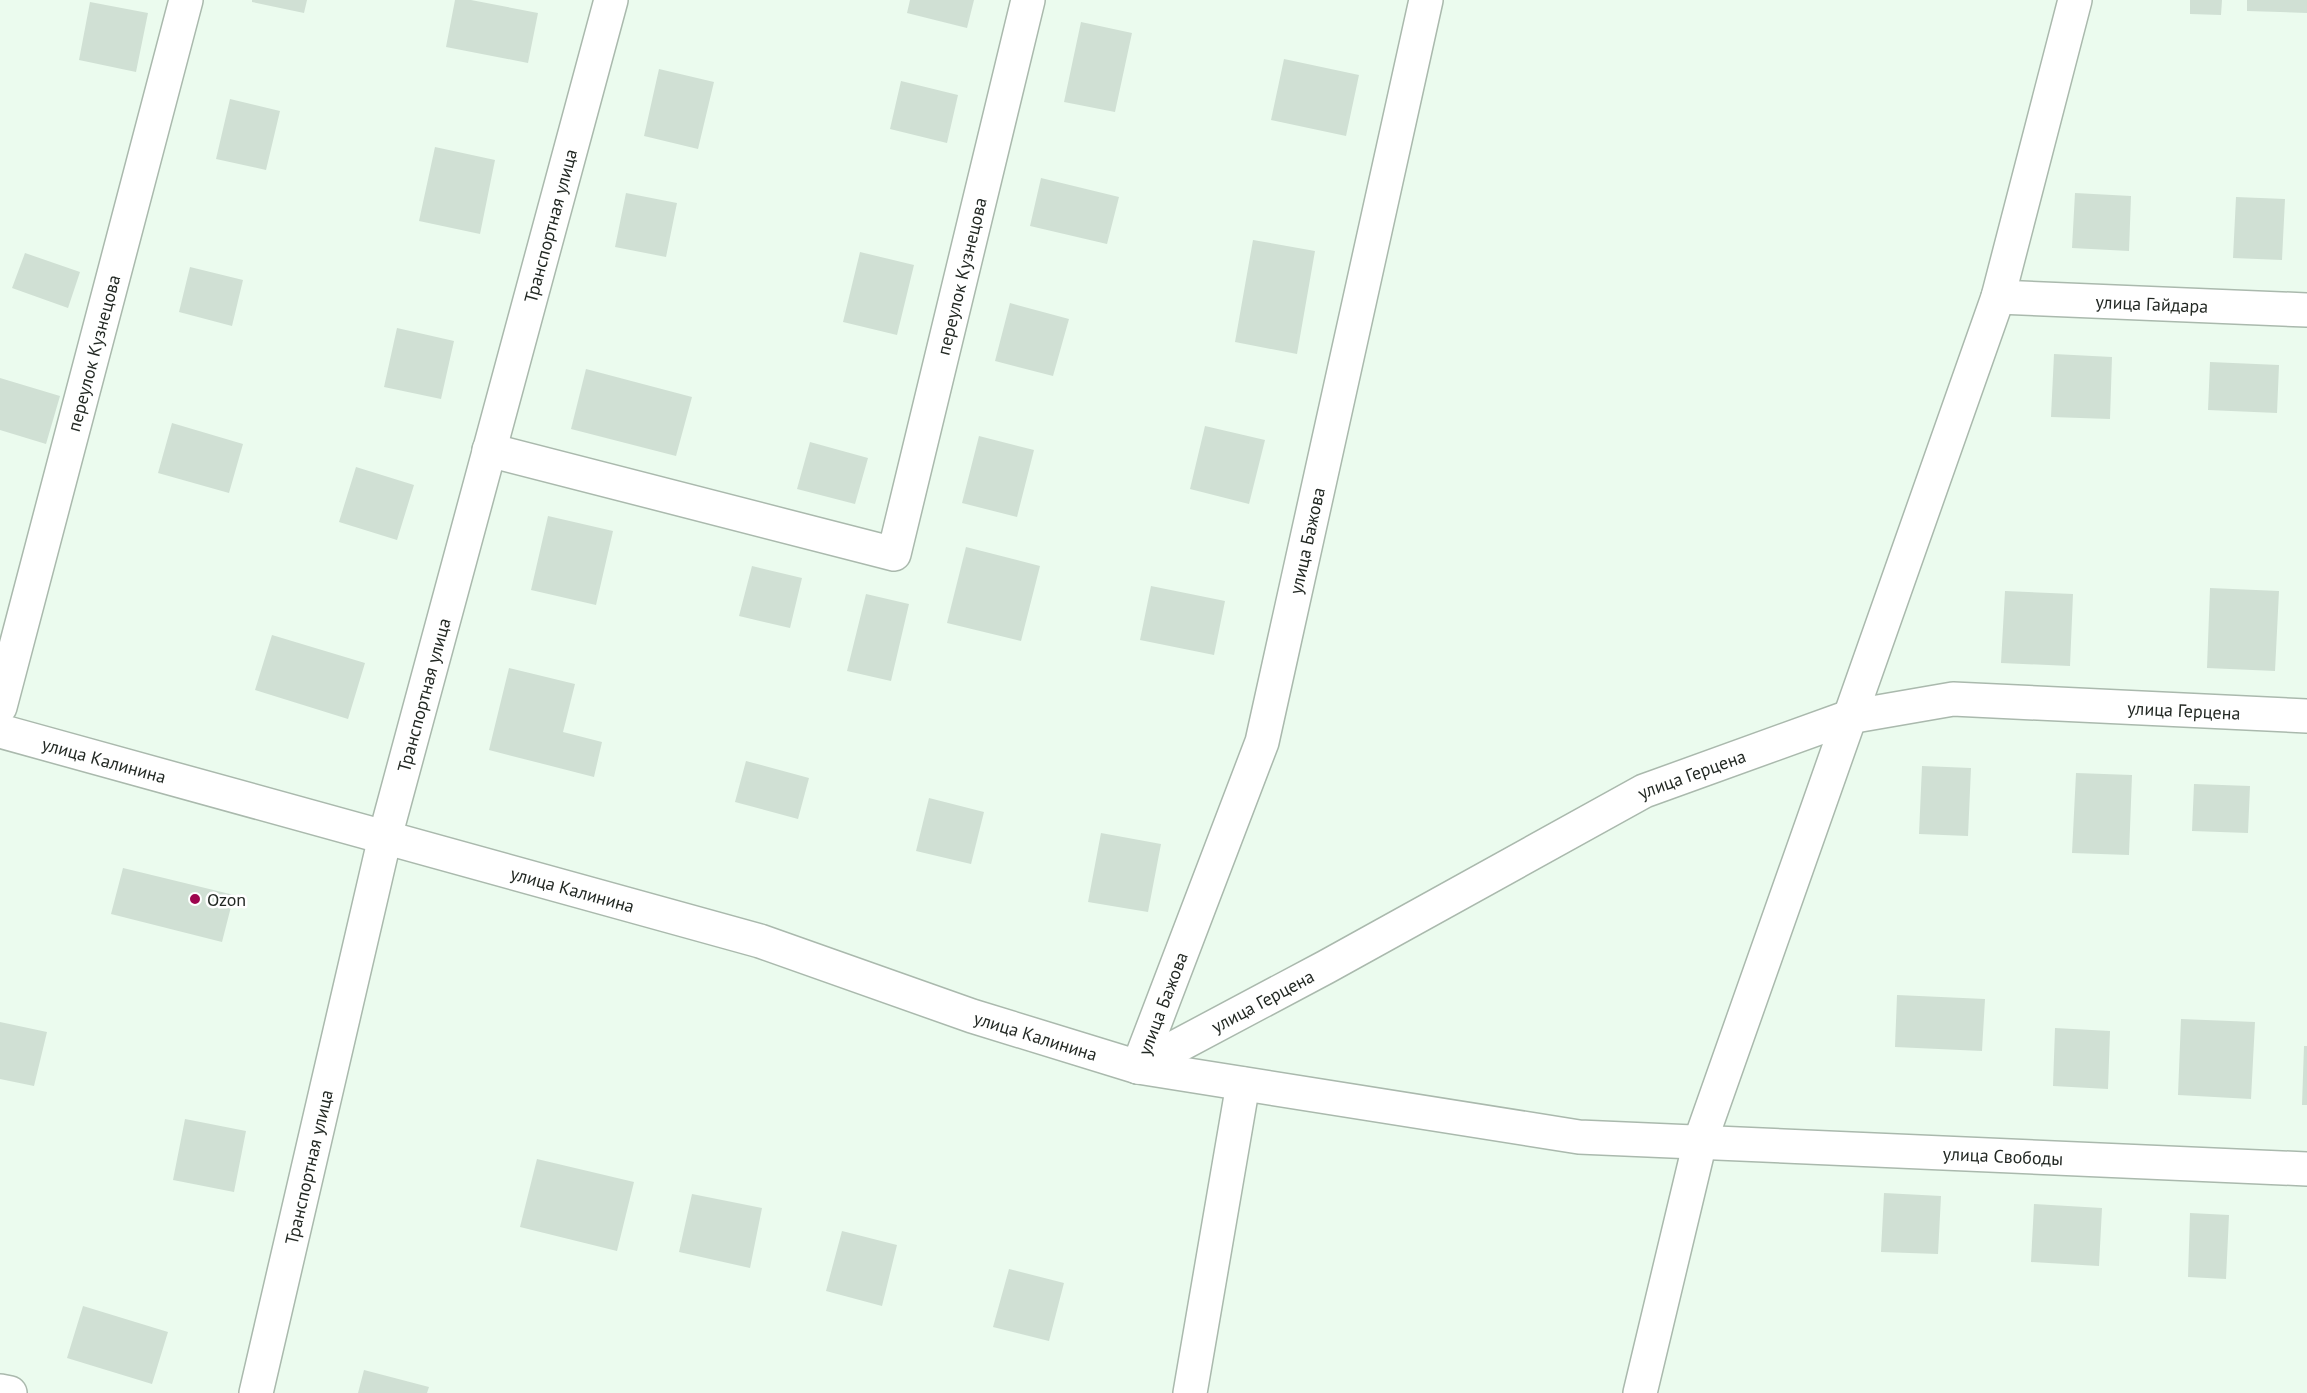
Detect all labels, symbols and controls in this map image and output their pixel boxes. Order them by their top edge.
street label: Транспортная улица [518,146,582,305]
street label: переулок Кузнецова [931,195,991,357]
street label: переулок Кузнецова [61,272,125,434]
street label: улица Гайдара [2095,290,2209,317]
street label: улица Бажова [1284,485,1329,596]
street label: Транспортная улица [392,615,455,774]
street label: улица Герцена [2127,696,2241,724]
street label: улица Калинина [39,732,169,788]
street label: улица Герцена [1633,744,1749,804]
street label: улица Калинина [508,861,637,917]
place label: Ozon [207,888,246,911]
marker: Ozon [188,892,202,906]
street label: улица Бажова [1132,949,1192,1058]
street label: улица Герцена [1207,964,1318,1038]
street label: улица Калинина [971,1006,1100,1065]
street label: Транспортная улица [279,1087,338,1247]
street label: улица Свободы [1942,1142,2064,1170]

